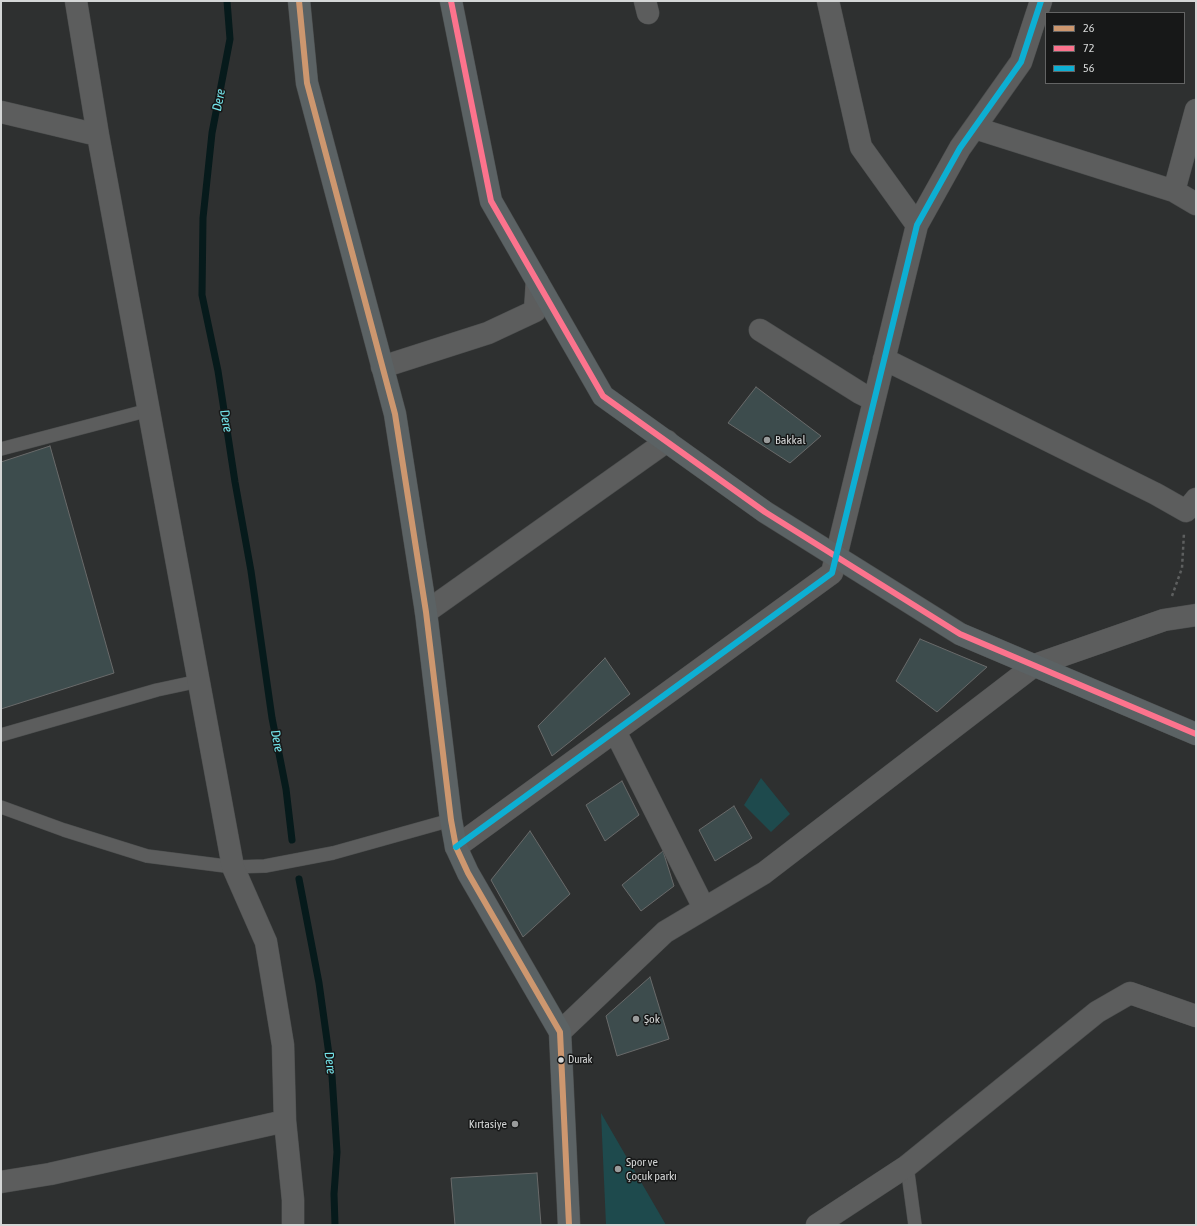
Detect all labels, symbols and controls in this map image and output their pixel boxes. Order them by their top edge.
legend [1045,12,1185,84]
text: 26 [1083,21,1094,35]
text: 72 [1083,41,1094,55]
text: 56 [1083,61,1094,75]
water label: Dere [209,87,229,113]
water label: Dere [216,409,236,433]
place label: Bakkal [775,433,806,447]
marker: Bakkal [762,435,772,445]
water label: Dere [267,728,287,754]
place label: Şok [644,1012,660,1026]
marker: Şok [631,1014,641,1024]
water label: Dere [321,1051,339,1075]
place label: Durak [568,1053,592,1067]
marker: Durak [556,1055,566,1065]
place label: Kırtasiye [469,1117,507,1131]
marker: Kırtasiye [510,1119,520,1129]
place label: Spor ve Çoçuk parkı [626,1155,677,1183]
marker: Spor ve Çoçuk parkı [613,1164,623,1174]

